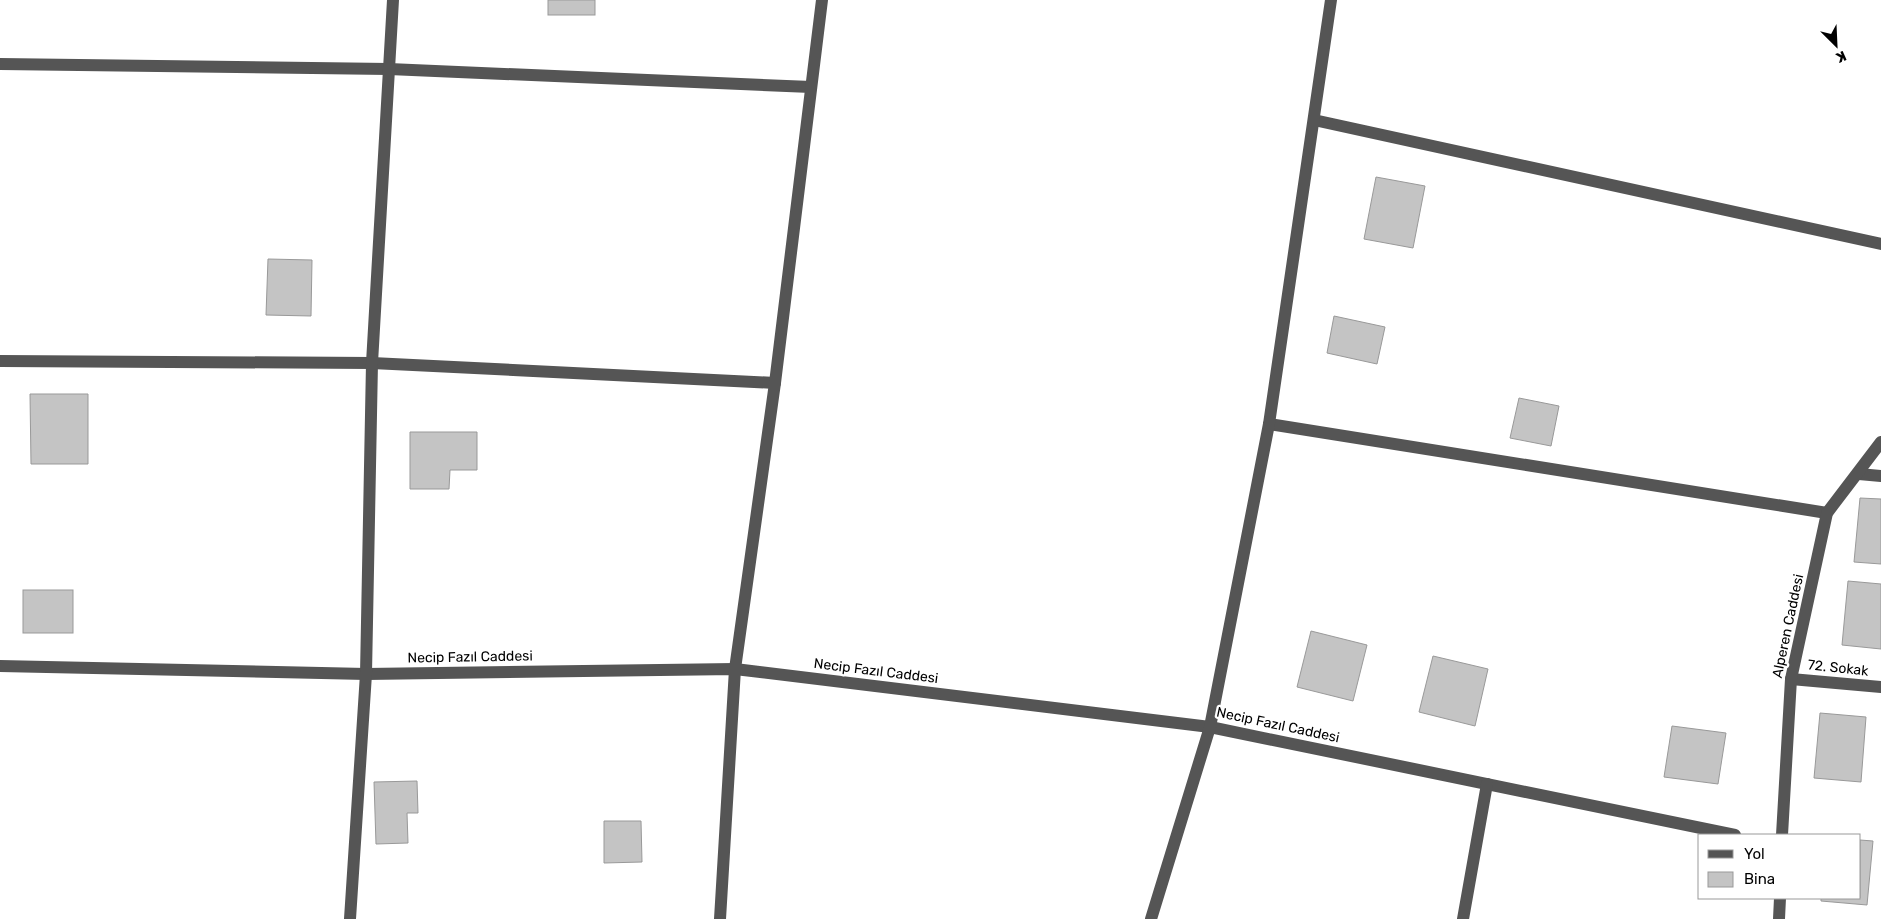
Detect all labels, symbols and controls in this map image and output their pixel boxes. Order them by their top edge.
north arrow [1811,20,1861,70]
text: K [1833,47,1849,66]
street label: Alperen Caddesi [1769,572,1807,680]
street label: Necip Fazıl Caddesi [407,647,533,667]
street label: Necip Fazıl Caddesi [813,655,939,687]
street label: 72. Sokak [1807,656,1870,680]
street label: Necip Fazıl Caddesi [1215,704,1341,746]
legend [1698,834,1861,899]
text: Yol [1744,845,1765,863]
text: Bina [1744,870,1775,888]

